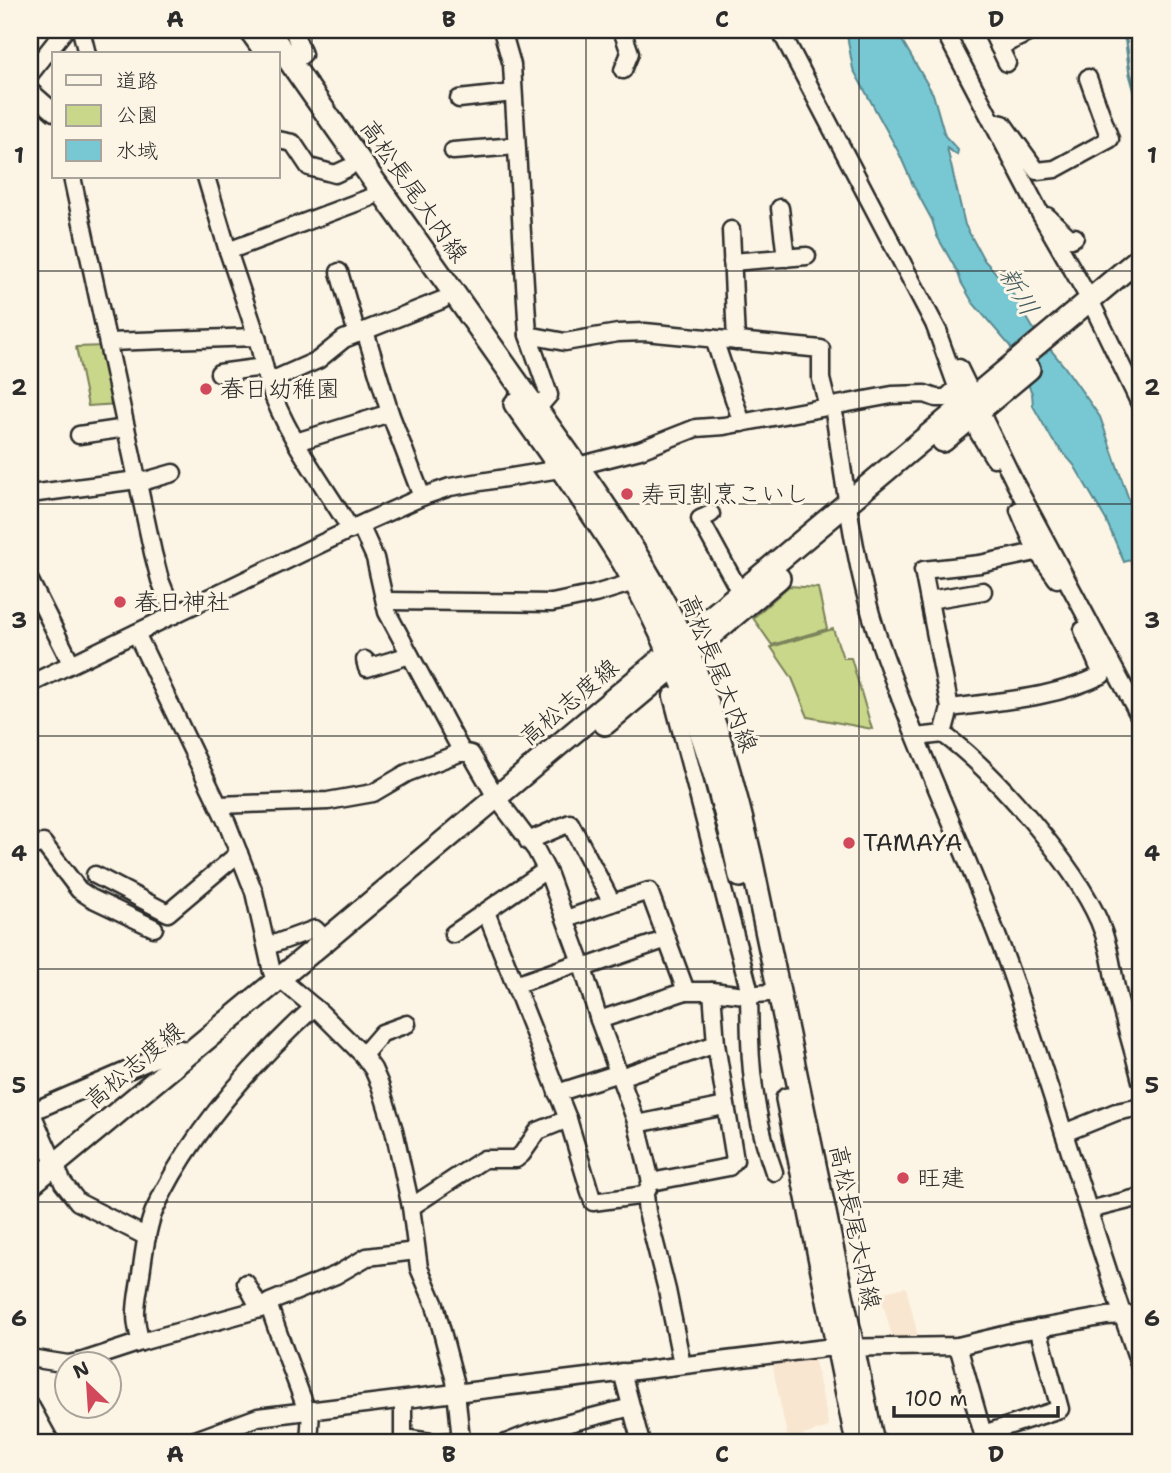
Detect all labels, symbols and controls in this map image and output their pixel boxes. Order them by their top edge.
text: A [166,4,184,34]
text: B [442,4,456,34]
text: C [715,4,729,34]
text: D [988,4,1004,34]
legend [52,52,280,178]
text: 道路 [116,67,158,95]
text: 公園 [116,101,158,129]
street label: 高松長尾大内線 [353,113,475,269]
text: 水域 [116,137,158,165]
text: 1 [14,140,24,170]
text: 1 [1147,140,1157,170]
water label: 新川 [991,259,1048,322]
text: 2 [11,372,27,402]
text: 2 [1144,372,1160,402]
place label: 春日幼稚園 [220,373,340,405]
marker: 春日幼稚園 [198,381,214,397]
place label: 寿司割烹こいし [641,478,809,510]
marker: 寿司割烹こいし [619,486,635,502]
place label: 春日神社 [134,586,230,618]
street label: 高松長尾大内線 [673,589,765,757]
marker: 春日神社 [112,594,128,610]
text: 3 [11,605,27,635]
text: 3 [1144,605,1160,635]
street label: 高松志度線 [513,651,625,753]
place label: TAMAYA [863,827,962,859]
marker: TAMAYA [841,835,857,851]
text: 4 [11,838,27,868]
text: 4 [1144,838,1160,868]
street label: 高松志度線 [78,1014,190,1116]
text: 5 [12,1070,26,1100]
text: 5 [1145,1070,1159,1100]
street label: 高松長尾大内線 [822,1142,888,1312]
place label: 旺建 [917,1162,965,1194]
marker: 旺建 [895,1170,911,1186]
text: 6 [11,1303,27,1333]
text: 6 [1144,1303,1160,1333]
north arrow [52,1350,122,1420]
text: N [69,1356,93,1385]
scale bar [894,1375,1059,1419]
text: 100 m [905,1385,968,1413]
text: A [166,1439,184,1469]
text: B [442,1439,456,1469]
text: C [715,1439,729,1469]
text: D [988,1439,1004,1469]

